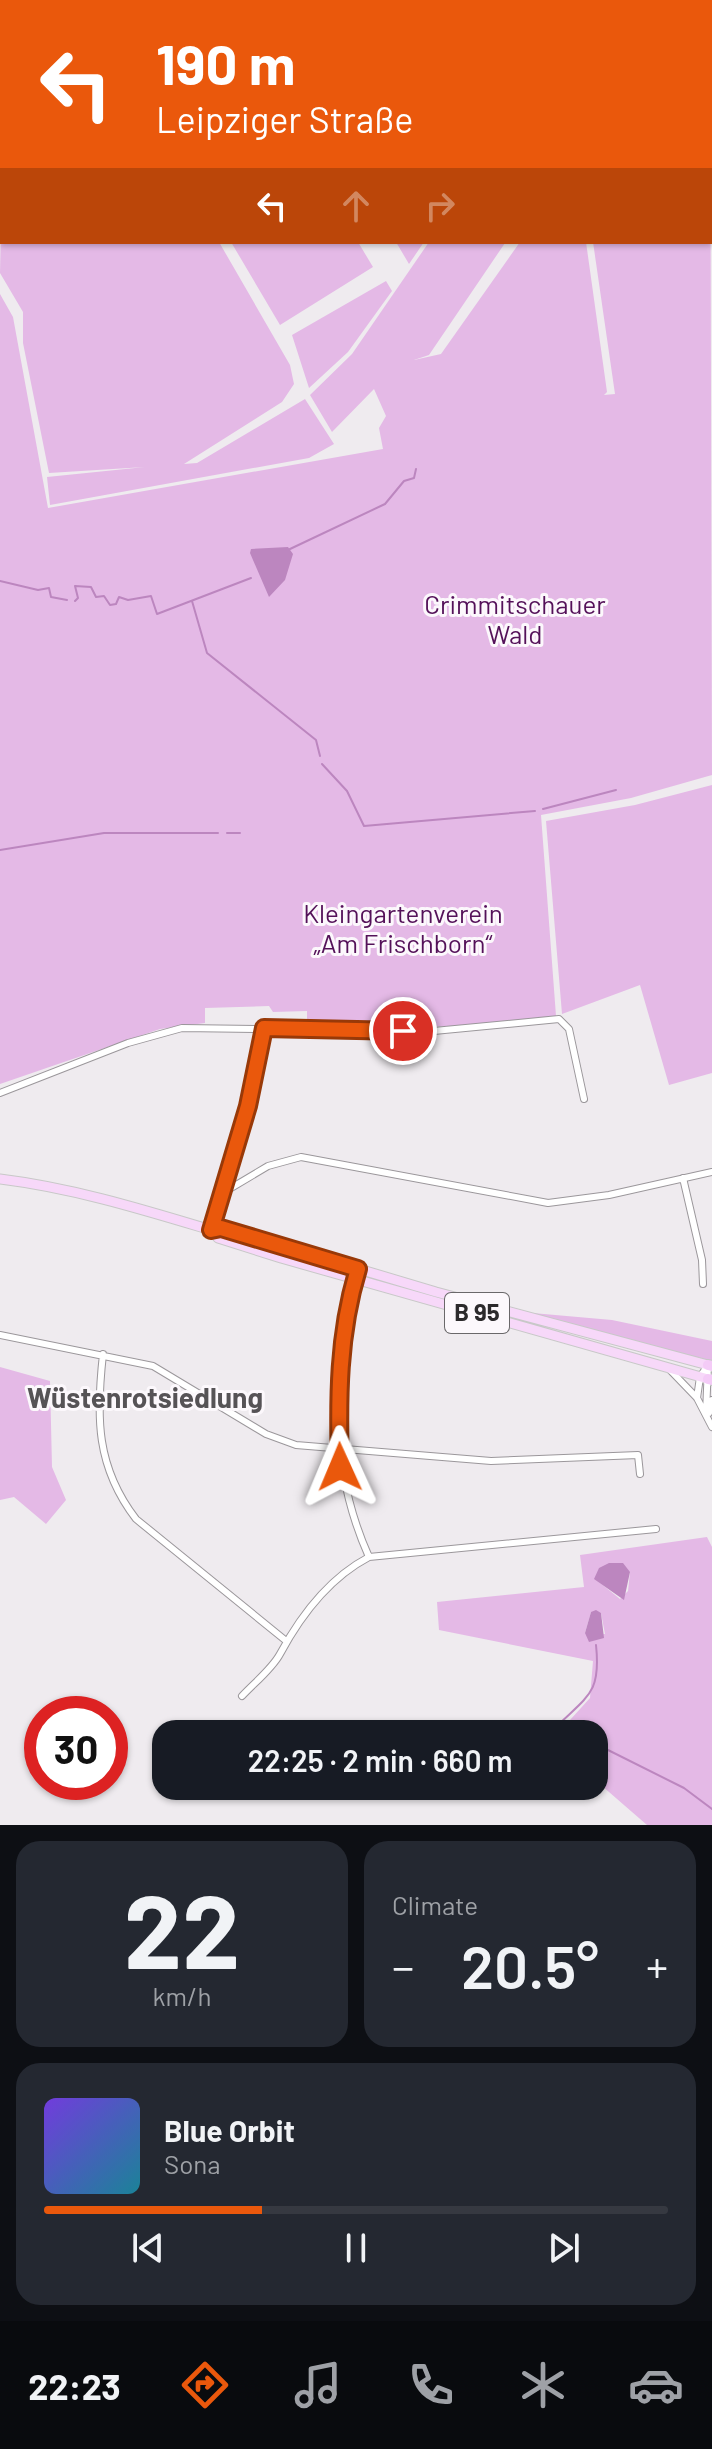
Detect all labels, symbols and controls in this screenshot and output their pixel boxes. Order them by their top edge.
text: 190 m [156,29,295,96]
icon: left [24,32,128,136]
text: Leipziger Straße [156,97,413,140]
icon: left [250,184,294,228]
icon: ahead [334,184,378,228]
icon: right [418,184,462,228]
park label: Crimmitschauer Wald [424,588,606,649]
park label: Kleingartenverein „Am Frischborn“ [303,897,503,958]
pin [369,997,437,1065]
icon: arrive [381,1009,425,1053]
road number: B 95 [445,1293,509,1333]
district label: Wüstenrotsiedlung [27,1380,263,1414]
position arrow [298,1425,382,1509]
speed limit sign: 30 [24,1696,128,1800]
text: 22:25 · 2 min · 660 m [248,1742,512,1778]
text: 22 [124,1865,240,1990]
text: Climate [392,1889,478,1920]
text: 20.5° [461,1929,599,2001]
text: − [392,1939,414,1992]
text: + [646,1939,668,1992]
text: km/h [153,1980,211,2011]
text: Blue Orbit [164,2112,295,2148]
text: Sona [164,2148,221,2179]
icon: previous [126,2226,170,2270]
icon: pause [334,2226,378,2270]
icon: next [542,2226,586,2270]
icon: directions [177,2357,233,2413]
icon: music [290,2357,346,2413]
icon: phone [403,2357,459,2413]
icon: climate [515,2357,571,2413]
icon: car [628,2357,684,2413]
text: 22:23 [28,2364,121,2407]

